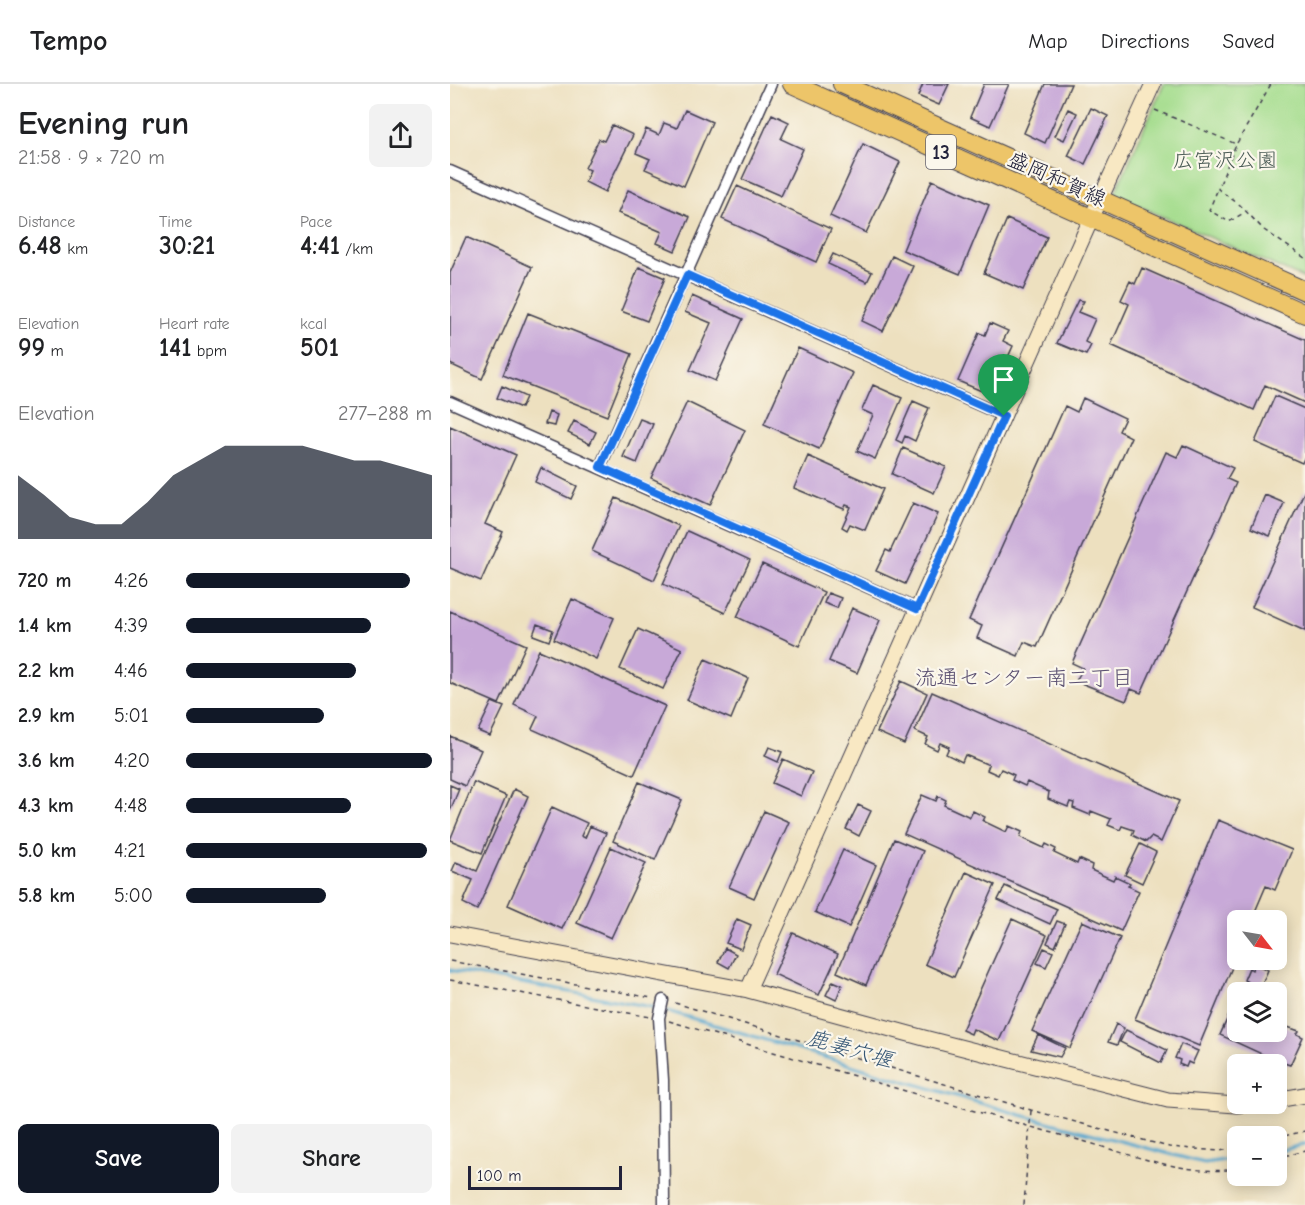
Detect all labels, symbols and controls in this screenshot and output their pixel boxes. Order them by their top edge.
text: Tempo [30,25,108,57]
text: Map [1028,29,1068,53]
text: Directions [1101,29,1190,53]
text: Saved [1223,29,1275,53]
text: Evening run [18,104,189,142]
button: share [369,104,432,167]
road number: 13 [926,135,956,169]
text: 21:58 · 9 × 720 m [18,146,165,169]
street label: 盛岡和賀線 [1004,147,1110,211]
park label: 広宮沢公園 [1173,148,1278,172]
text: Distance [18,213,75,231]
text: Time [159,213,192,231]
text: Pace [300,213,332,231]
text: 6.48 [18,231,62,261]
text: 30:21 [159,231,215,261]
text: 4:41 [300,231,340,261]
text: km [62,240,88,258]
text: /km [340,240,373,258]
text: Elevation [18,315,79,333]
text: Heart rate [159,315,230,333]
text: kcal [300,315,327,333]
text: 99 [18,333,45,363]
text: 141 [159,333,191,363]
text: 501 [300,333,339,363]
text: m [45,342,64,360]
text: bpm [191,342,227,360]
pin [978,354,1029,416]
icon: arrive [987,363,1020,396]
text: Elevation [18,402,95,425]
text: 277–288 m [338,402,432,425]
text: 720 m [18,569,71,592]
text: 4:26 [114,569,149,592]
text: 1.4 km [18,614,72,637]
text: 4:39 [114,614,148,637]
text: 2.2 km [18,659,74,682]
text: 4:46 [114,659,148,682]
district label: 流通センター南二丁目 [914,665,1134,691]
text: 2.9 km [18,704,75,727]
text: 5:01 [114,704,149,727]
text: 3.6 km [18,749,75,772]
text: 4:20 [114,749,150,772]
text: 4.3 km [18,794,74,817]
text: 4:48 [114,794,147,817]
text: 5.0 km [18,839,76,862]
text: 4:21 [114,839,146,862]
text: 5.8 km [18,884,75,907]
text: 5:00 [114,884,153,907]
north arrow [1227,910,1287,970]
map controls [1227,910,1287,1186]
button: layers [1227,982,1287,1042]
water label: 鹿妻穴堰 [804,1024,898,1074]
button: + [1227,1054,1287,1114]
button: Save [18,1124,219,1193]
button: Share [231,1124,432,1193]
button: − [1227,1126,1287,1186]
scale bar [468,1163,622,1190]
text: 100 m [477,1167,521,1185]

